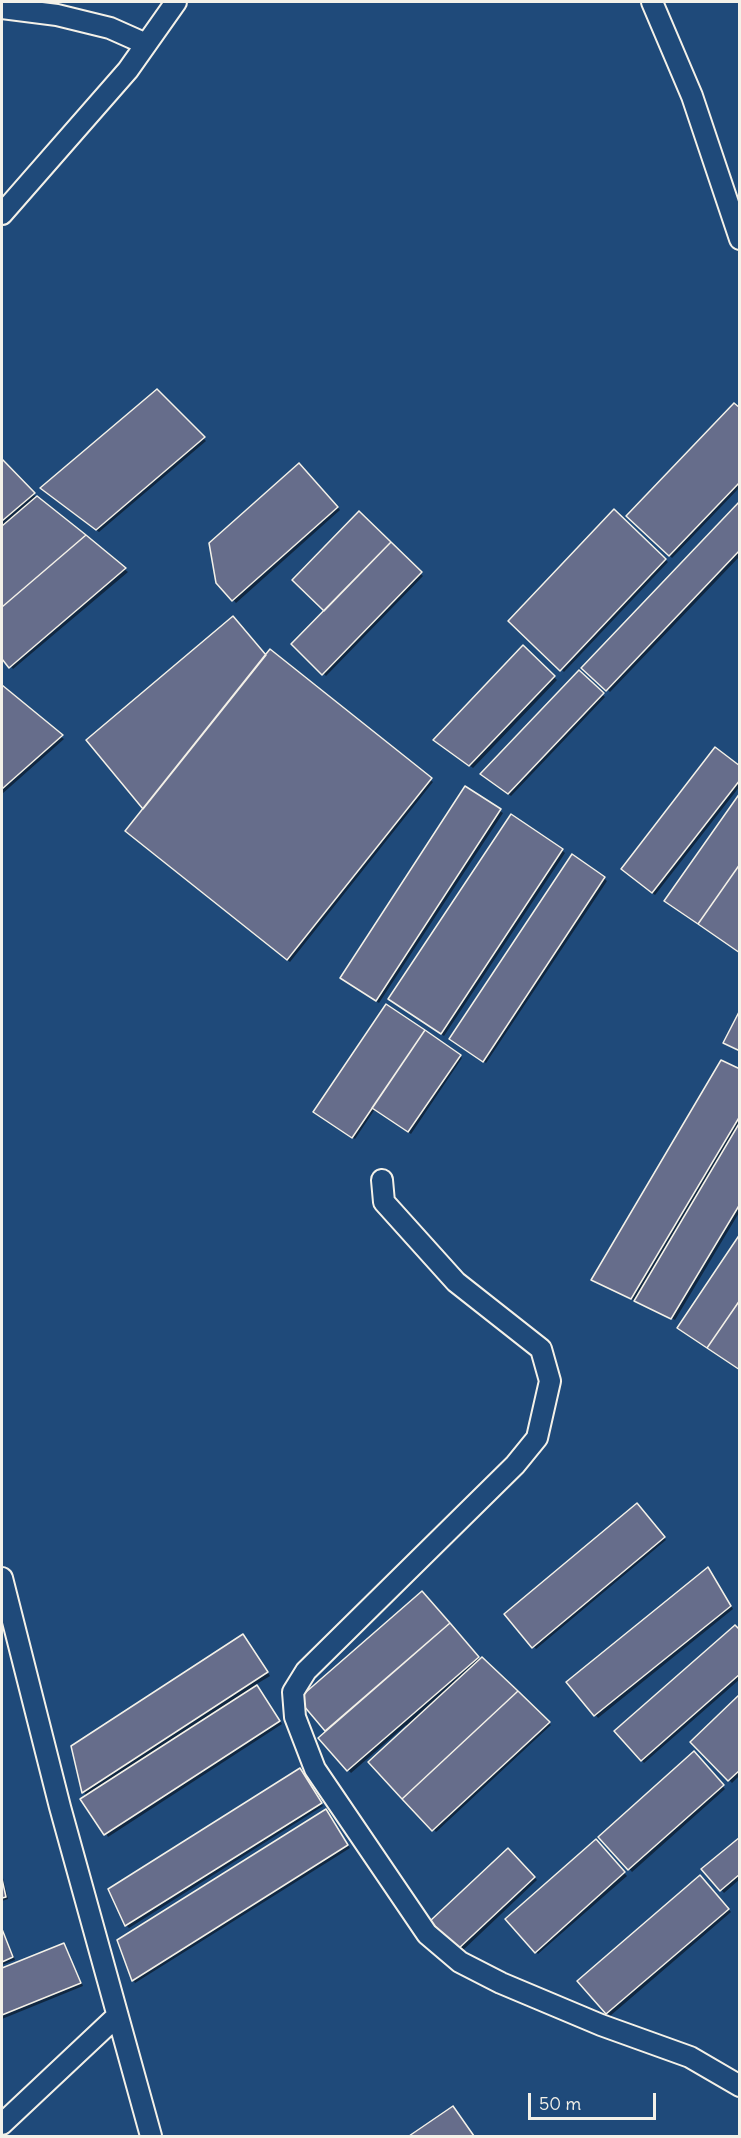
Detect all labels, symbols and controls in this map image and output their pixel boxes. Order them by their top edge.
scale bar [531,2081,658,2119]
text: 50 m [539,2092,581,2115]

